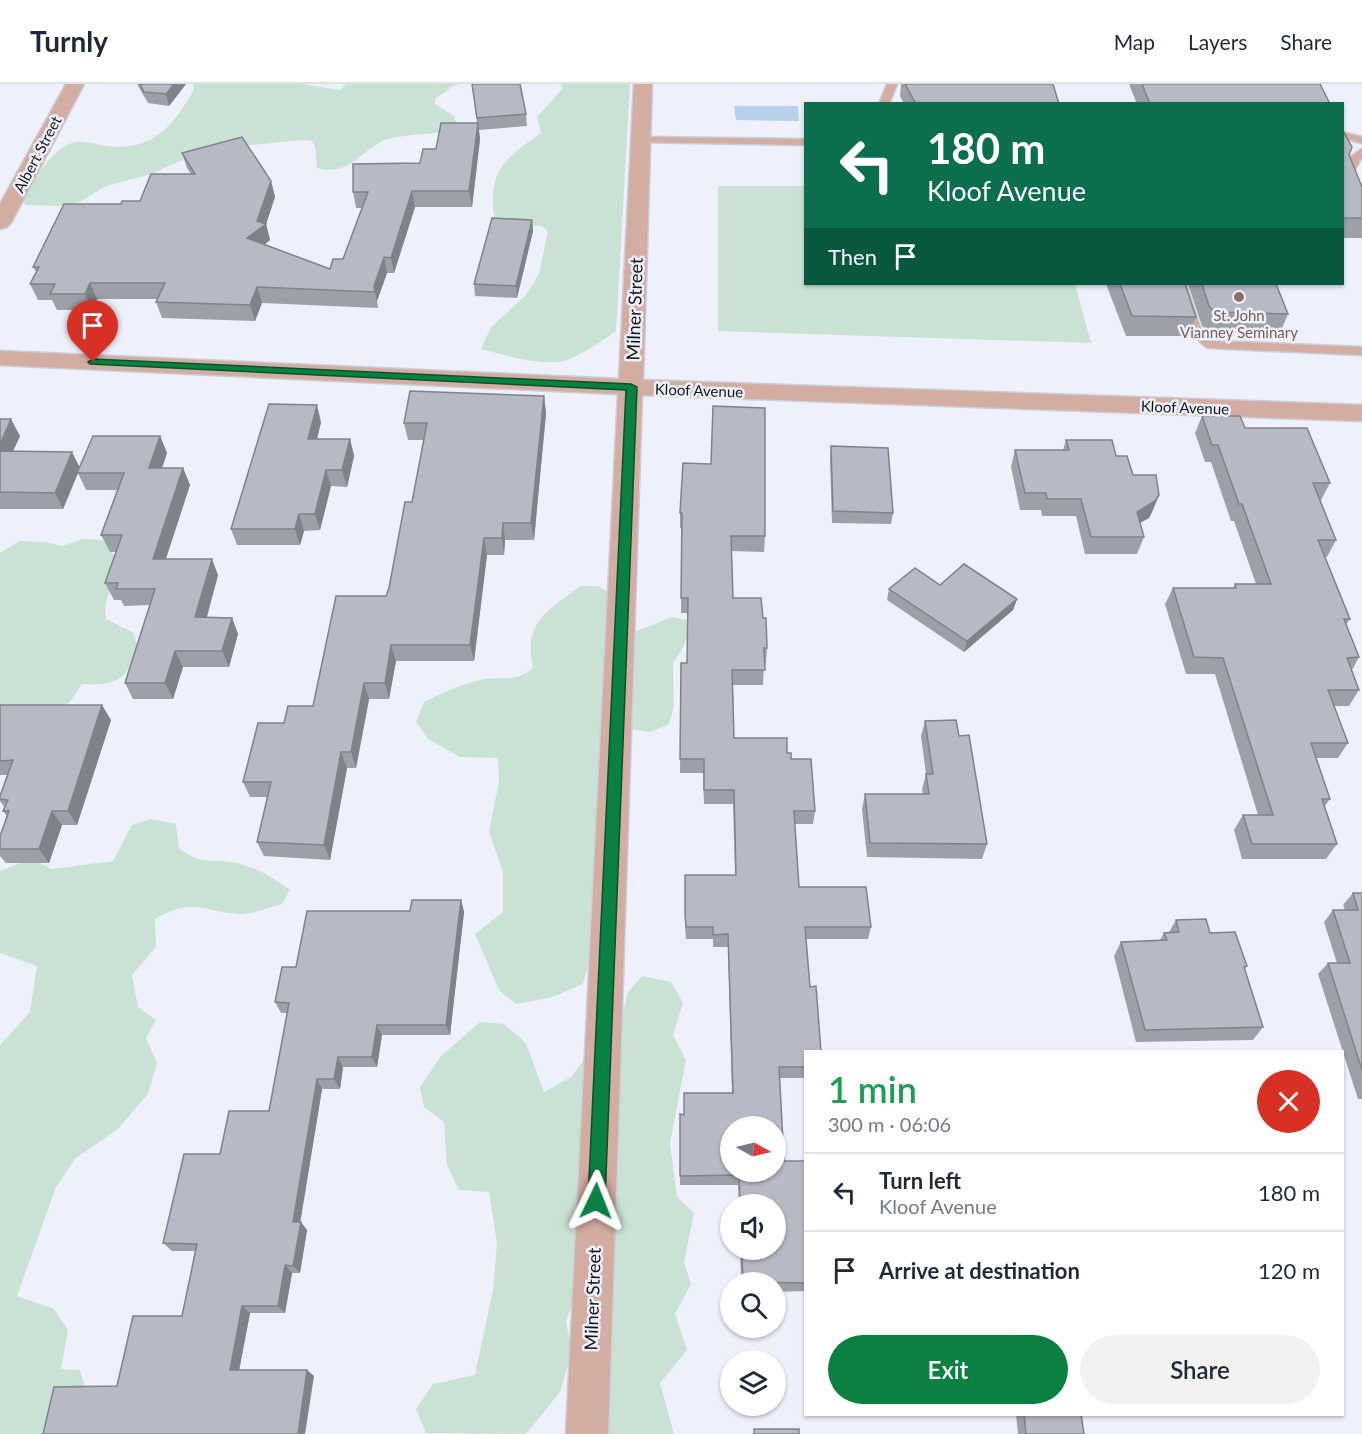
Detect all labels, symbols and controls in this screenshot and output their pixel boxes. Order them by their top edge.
text: Turnly [30,24,108,58]
text: Map [1114,29,1155,54]
text: Layers [1188,29,1247,54]
text: Share [1280,29,1332,54]
street label: Albert Street [9,112,65,195]
text: 180 m [927,123,1045,173]
icon: left [828,126,906,204]
text: Kloof Avenue [927,174,1086,207]
icon: arrive [889,240,922,273]
text: Then [828,243,877,270]
street label: Milner Street [621,257,647,361]
marker: St. John Vianney Seminary [1232,290,1246,304]
pin [67,300,118,362]
place label: St. John Vianney Seminary [1180,306,1298,341]
icon: arrive [76,309,109,342]
street label: Kloof Avenue [655,379,744,401]
street label: Kloof Avenue [1141,396,1230,418]
text: 1 min [828,1067,917,1111]
button: close [1257,1070,1320,1133]
text: 300 m · 06:06 [828,1112,951,1136]
north arrow [720,1116,786,1182]
map controls [720,1116,786,1416]
text: Turn left [879,1167,961,1194]
position arrow [564,1169,628,1233]
icon: left [828,1176,861,1209]
text: 180 m [1258,1179,1320,1206]
button: sound [720,1194,786,1260]
text: Kloof Avenue [879,1194,997,1218]
street label: Milner Street [579,1247,605,1351]
icon: arrive [828,1254,861,1287]
text: Arrive at destination [879,1257,1080,1284]
text: 120 m [1258,1257,1320,1284]
button: search [720,1272,786,1338]
button: Exit [828,1335,1068,1404]
button: Share [1080,1335,1320,1404]
button: layers [720,1350,786,1416]

